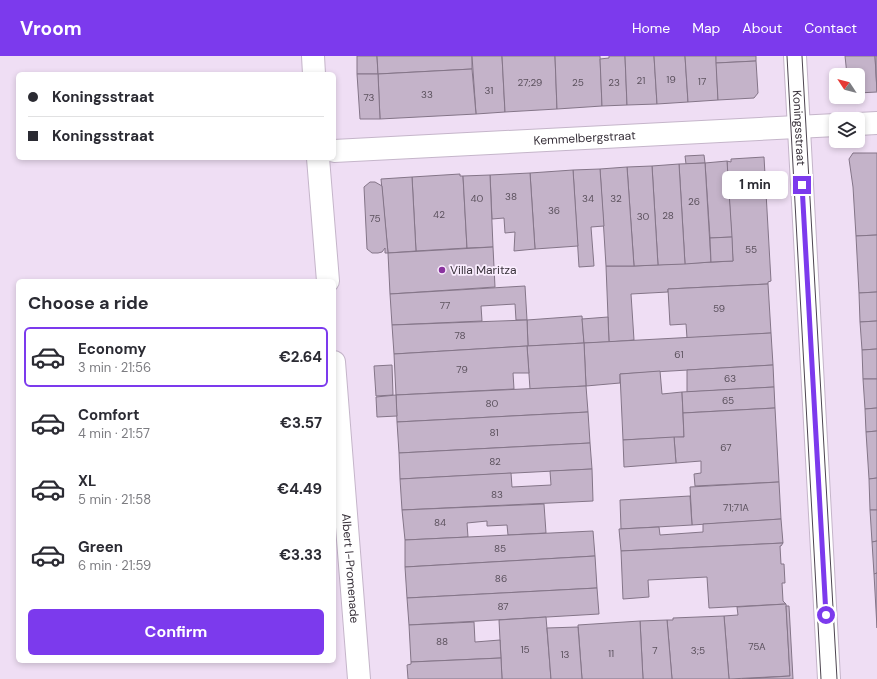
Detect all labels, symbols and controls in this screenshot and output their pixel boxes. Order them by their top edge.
text: Vroom [20,16,82,41]
text: Home [632,19,670,37]
text: Map [692,19,720,37]
text: About [742,19,782,37]
text: Contact [804,19,857,37]
north arrow [829,68,865,104]
map controls [829,68,865,148]
house number: 19 [666,73,676,86]
house number: 21 [637,74,645,87]
house number: 17 [698,75,706,88]
house number: 27;29 [518,76,542,89]
house number: 25 [572,76,584,89]
house number: 23 [608,76,620,89]
house number: 31 [485,84,493,97]
text: Koningsstraat [52,87,154,107]
house number: 33 [421,88,433,101]
street label: Koningsstraat [789,90,809,166]
house number: 73 [364,91,375,104]
button: layers [829,112,865,148]
text: Koningsstraat [52,126,154,146]
street label: Kemmelbergstraat [533,127,636,149]
callout: 1 min [722,171,788,199]
text: 1 min [739,176,771,193]
route end [793,176,811,194]
house number: 38 [505,190,517,203]
house number: 40 [471,192,484,205]
house number: 34 [582,192,594,205]
house number: 32 [610,192,622,205]
house number: 26 [688,195,700,208]
house number: 36 [548,204,560,217]
house number: 42 [433,208,445,221]
house number: 28 [662,209,674,222]
house number: 30 [637,210,650,223]
house number: 75 [369,212,381,225]
house number: 55 [745,243,757,256]
place label: Villa Maritza [450,262,517,278]
marker: Villa Maritza [437,265,447,275]
text: Choose a ride [28,291,149,315]
house number: 77 [440,299,450,312]
house number: 59 [713,302,725,315]
house number: 78 [454,329,466,342]
icon: car [30,339,66,375]
text: Economy [78,339,146,359]
text: €2.64 [279,347,322,367]
house number: 61 [674,348,684,361]
text: 3 min · 21:56 [78,359,151,376]
house number: 79 [456,363,468,376]
house number: 63 [724,372,736,385]
house number: 65 [722,394,734,407]
house number: 80 [486,397,499,410]
icon: car [30,405,66,441]
text: Comfort [78,405,139,425]
text: €3.57 [280,413,322,433]
text: 4 min · 21:57 [78,425,150,442]
house number: 81 [490,426,499,439]
house number: 67 [720,441,732,454]
house number: 82 [489,455,501,468]
icon: car [30,471,66,507]
text: XL [78,471,96,491]
text: €4.49 [277,479,322,499]
house number: 83 [491,488,503,501]
text: 5 min · 21:58 [78,491,151,508]
house number: 71;71A [723,501,749,514]
street label: Albert I-Promenade [338,513,363,624]
house number: 84 [434,516,446,529]
icon: car [30,537,66,573]
text: Green [78,537,123,557]
house number: 85 [494,542,506,555]
text: €3.33 [279,545,322,565]
text: 6 min · 21:59 [78,557,151,574]
house number: 86 [495,572,507,585]
house number: 87 [497,600,509,613]
route start [817,606,835,624]
button: Confirm [28,609,324,655]
house number: 88 [436,635,448,648]
house number: 75A [748,640,766,653]
house number: 15 [520,643,530,656]
house number: 7 [652,644,658,657]
house number: 3;5 [691,644,705,657]
house number: 11 [608,647,614,660]
house number: 13 [560,648,570,661]

